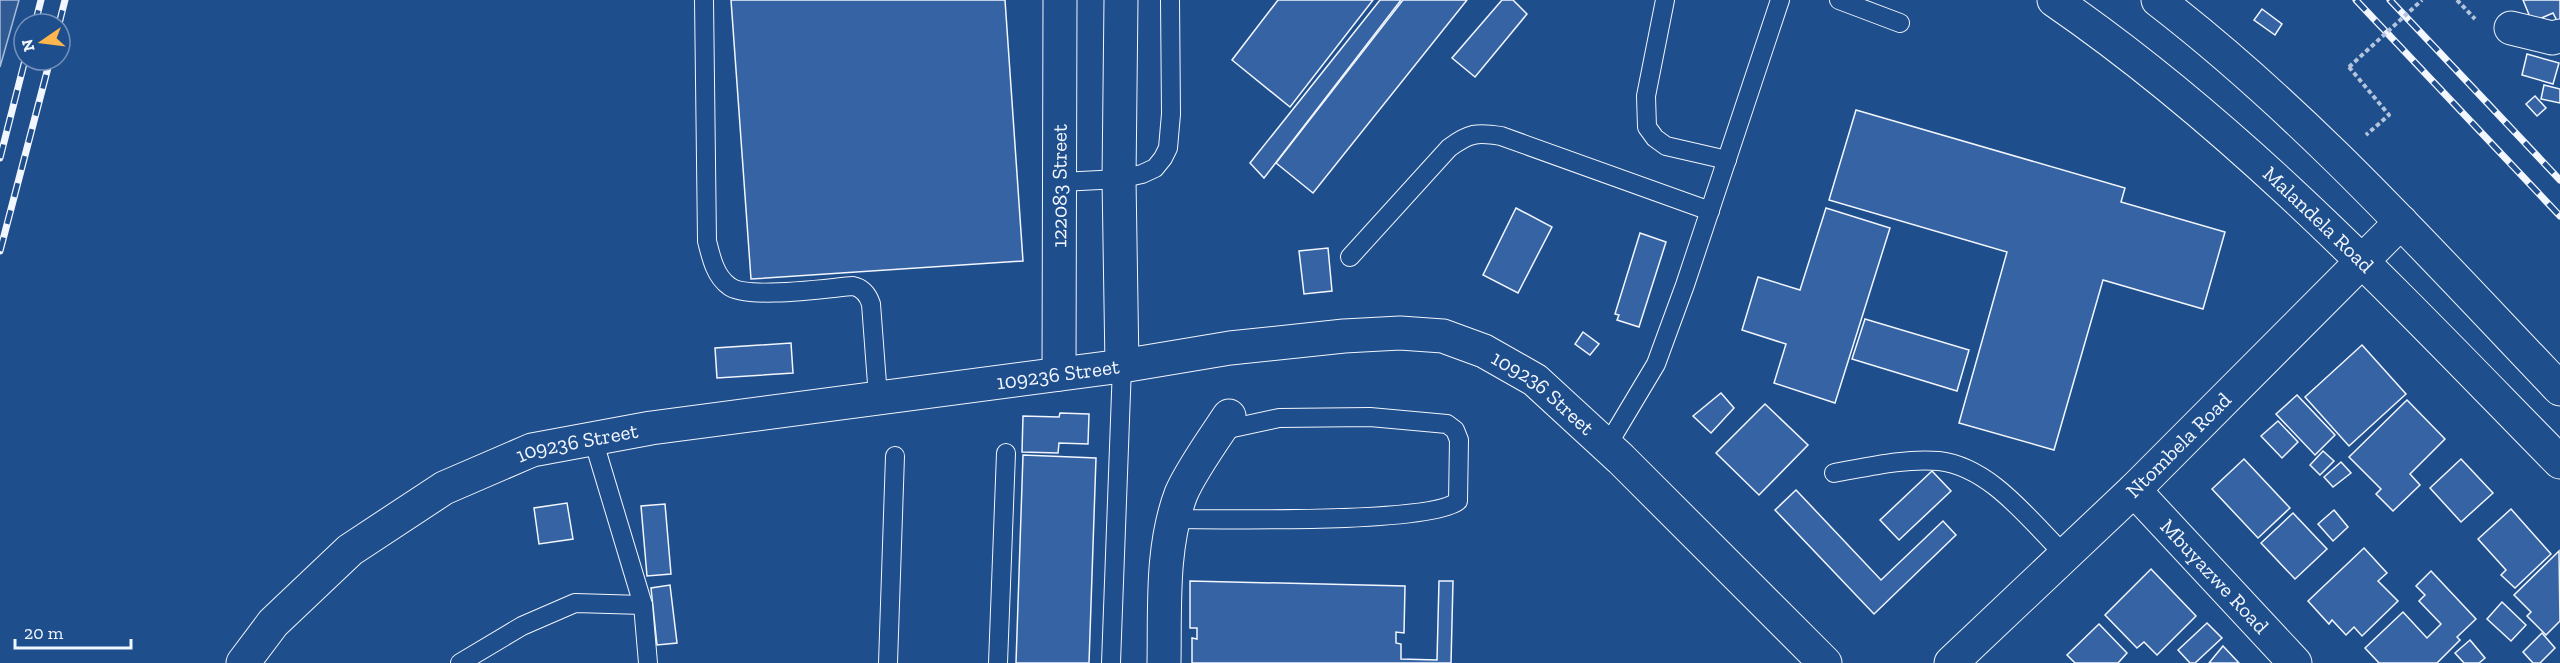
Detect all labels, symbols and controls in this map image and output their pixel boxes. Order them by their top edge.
north arrow [12,12,72,72]
text: N [17,37,39,54]
street label: 122083 Street [1046,124,1072,248]
street label: Malandela Road [2258,161,2380,278]
street label: 109236 Street [1487,345,1600,440]
street label: 109236 Street [995,353,1121,394]
street label: Ntombela Road [2120,387,2236,503]
street label: 109236 Street [512,418,640,468]
street label: Mbuyazwe Road [2155,514,2274,639]
scale bar [15,612,130,650]
text: 20 m [24,622,64,644]

